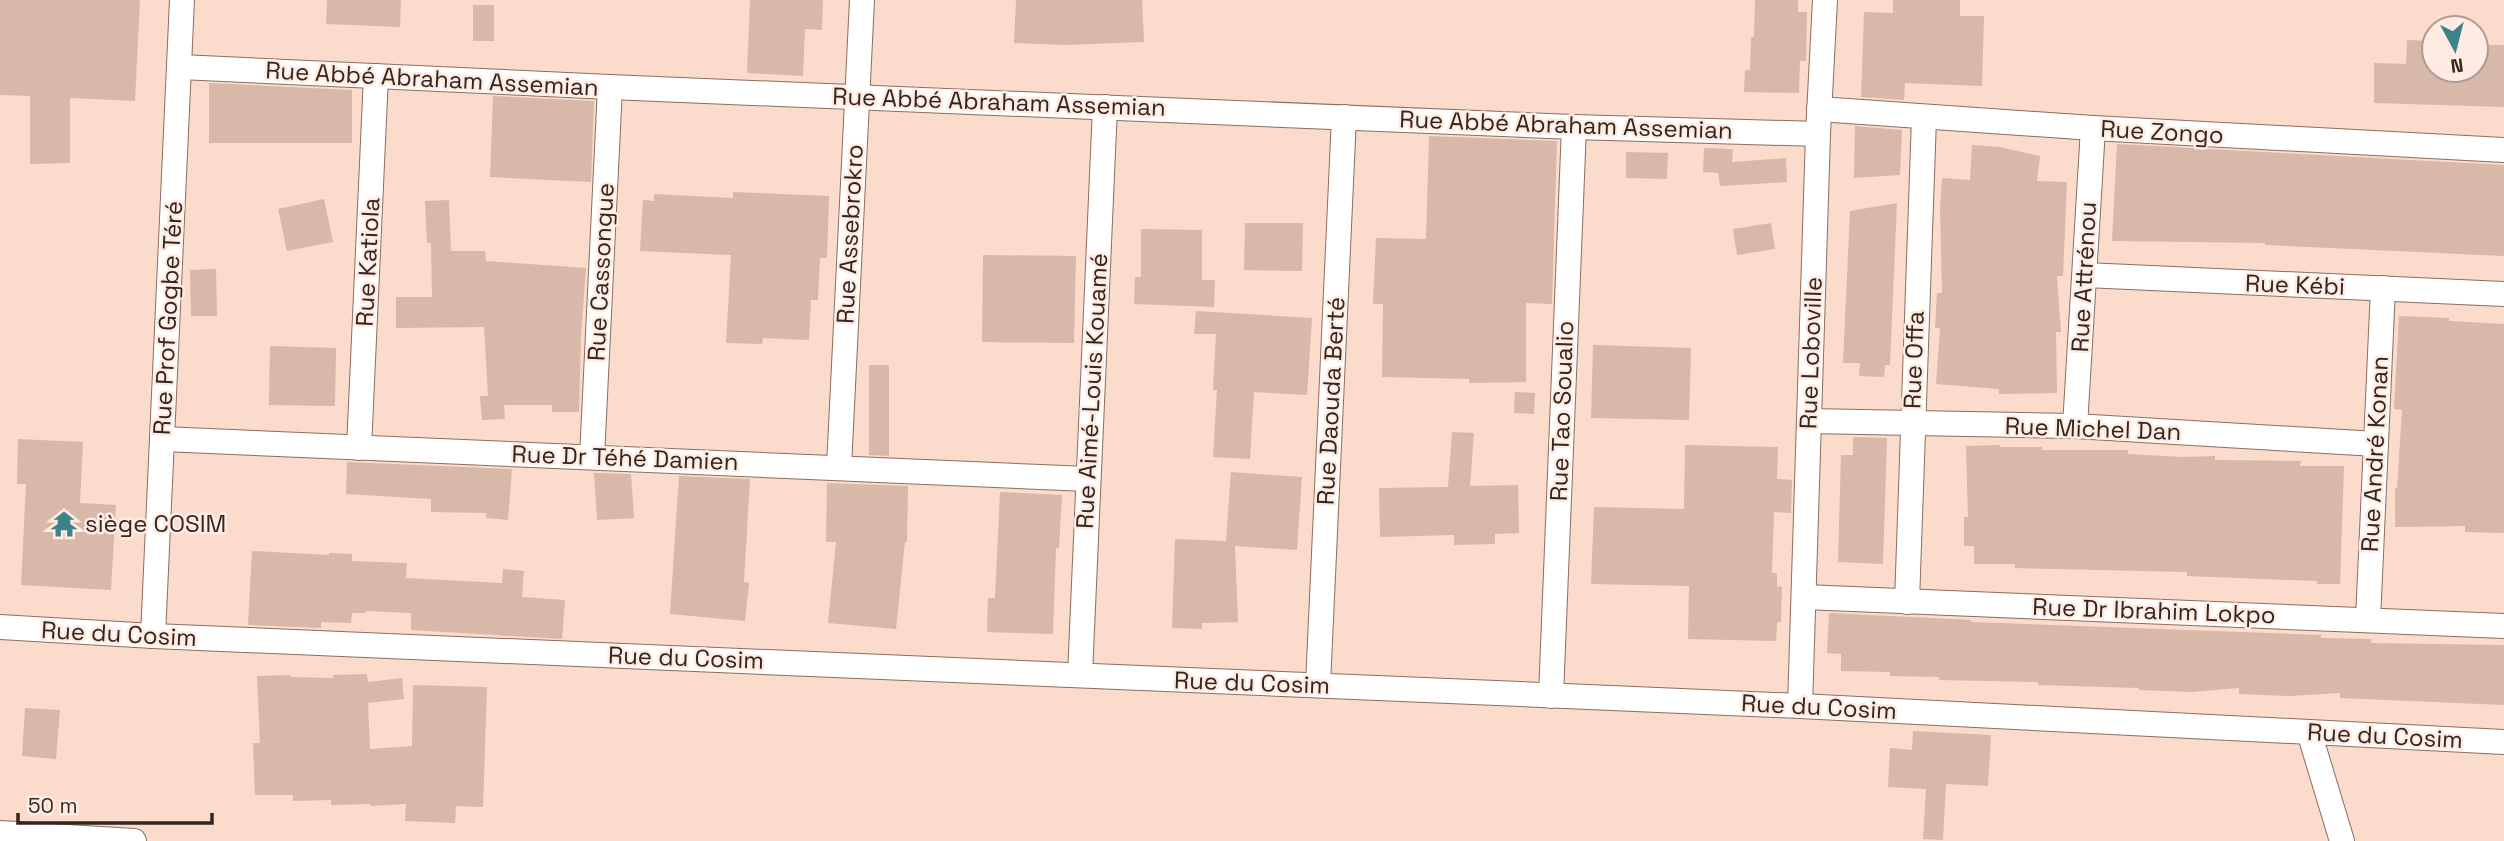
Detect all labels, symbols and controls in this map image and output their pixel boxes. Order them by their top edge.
north arrow [2420,14,2490,84]
text: N [2449,52,2465,79]
street label: Rue Abbé Abraham Assemian [265,54,599,103]
street label: Rue Abbé Abraham Assemian [832,80,1166,123]
street label: Rue Abbé Abraham Assemian [1399,103,1733,146]
street label: Rue Zongo [2100,113,2224,150]
street label: Rue Assebrokro [829,143,870,325]
street label: Rue Cassongue [580,182,621,362]
street label: Rue Katiola [349,196,386,327]
street label: Rue Prof Gogbe Téré [146,200,189,436]
street label: Rue Attrénou [2064,201,2103,353]
street label: Rue Aimé-Louis Kouamé [1069,252,1114,530]
street label: Rue Kébi [2245,267,2345,302]
street label: Rue Loboville [1792,276,1829,430]
street label: Rue Daouda Berté [1310,296,1351,506]
street label: Rue Offa [1896,310,1931,410]
street label: Rue Tao Soualio [1543,320,1580,502]
street label: Rue André Konan [2354,355,2395,553]
street label: Rue Michel Dan [2004,410,2182,447]
street label: Rue Dr Téhé Damien [511,438,739,477]
place label: siège COSIM [85,508,226,539]
temple icon: siège COSIM [49,509,79,539]
street label: Rue Dr Ibrahim Lokpo [2032,591,2276,630]
street label: Rue du Cosim [40,614,198,653]
street label: Rue du Cosim [608,639,764,676]
street label: Rue du Cosim [1174,664,1330,701]
street label: Rue du Cosim [1740,687,1898,726]
street label: Rue du Cosim [2306,716,2464,755]
scale bar [18,782,212,826]
text: 50 m [28,792,78,819]

